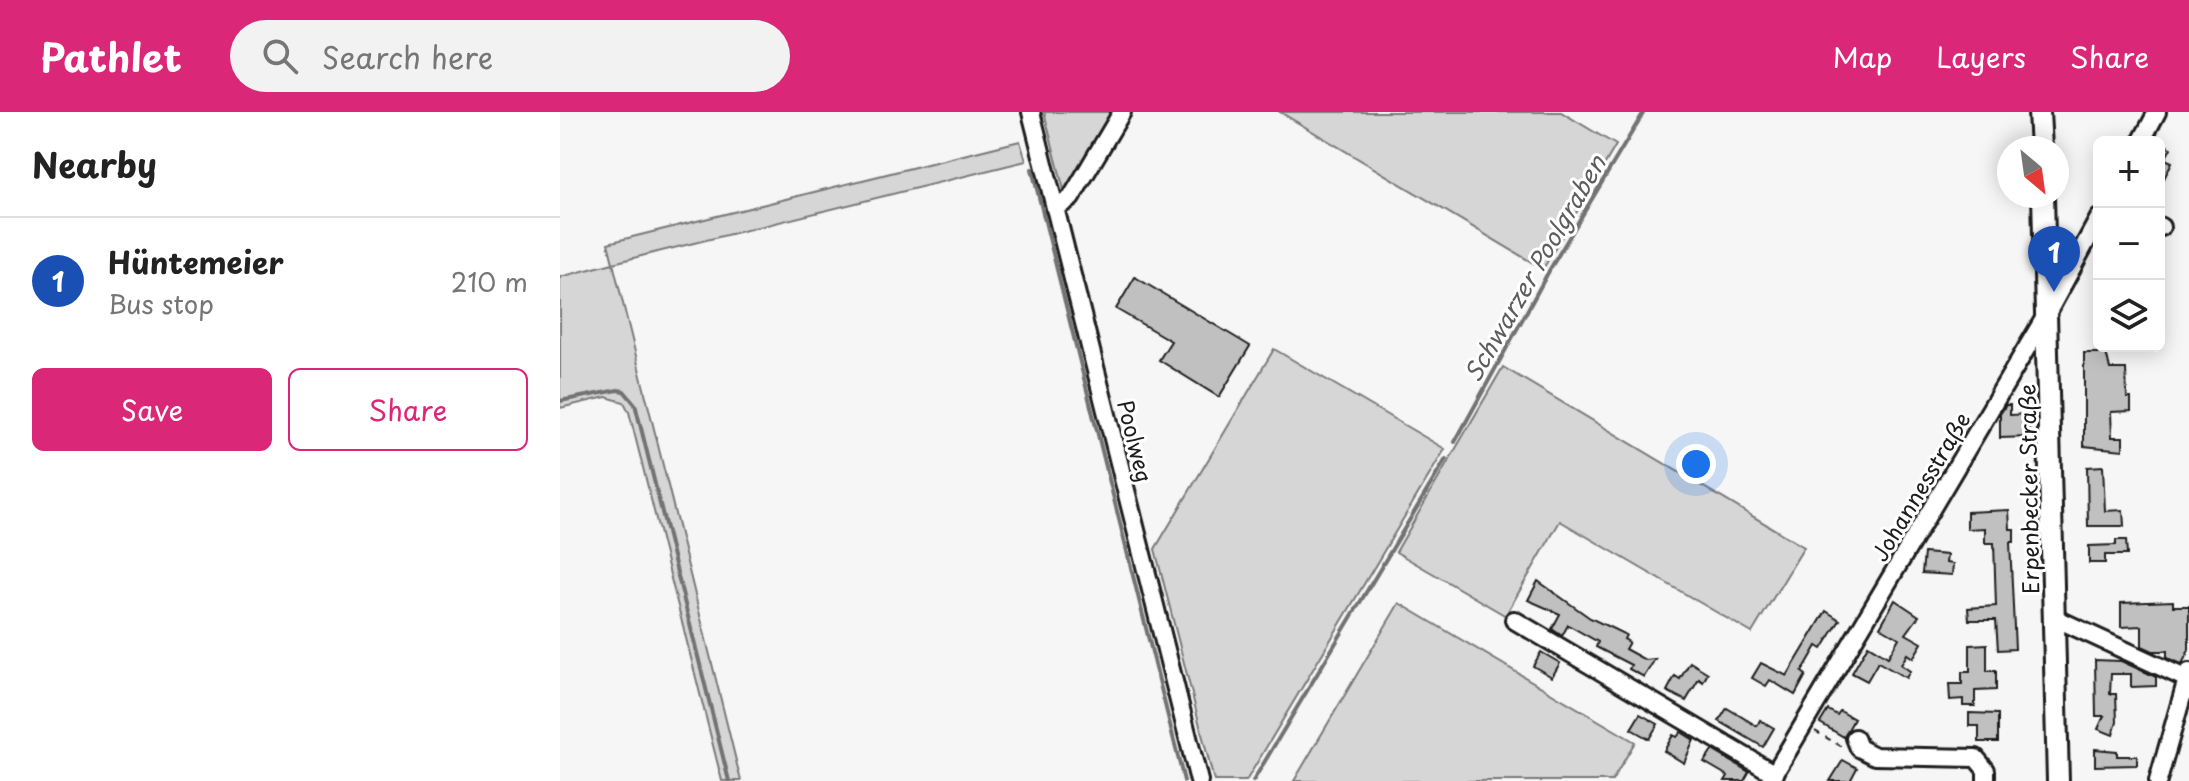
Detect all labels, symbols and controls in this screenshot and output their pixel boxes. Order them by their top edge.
search box [230,20,790,92]
text: Pathlet [40,28,182,85]
icon: search [258,34,302,78]
text: Search here [322,34,493,79]
text: Map [1832,35,1892,78]
text: Layers [1936,35,2026,78]
text: Share [2070,35,2149,78]
north arrow [1997,136,2069,208]
map controls [2093,136,2165,352]
button: + [2093,136,2165,208]
text: Nearby [32,138,157,190]
water label: Schwarzer Poolgraben [1454,147,1614,388]
button: − [2093,208,2165,280]
pin: 1 [2028,226,2080,292]
text: Hüntemeier [108,239,284,284]
text: 1 [52,262,64,301]
text: 210 m [451,262,528,301]
button: layers [2093,280,2165,352]
text: Bus stop [108,284,214,323]
button: Save [32,368,272,451]
button: Share [288,368,528,451]
street label: Erpenbecker Straße [2010,384,2046,594]
street label: Poolweg [1110,396,1162,486]
street label: Johannesstraße [1862,405,1978,567]
your location [1676,444,1716,484]

